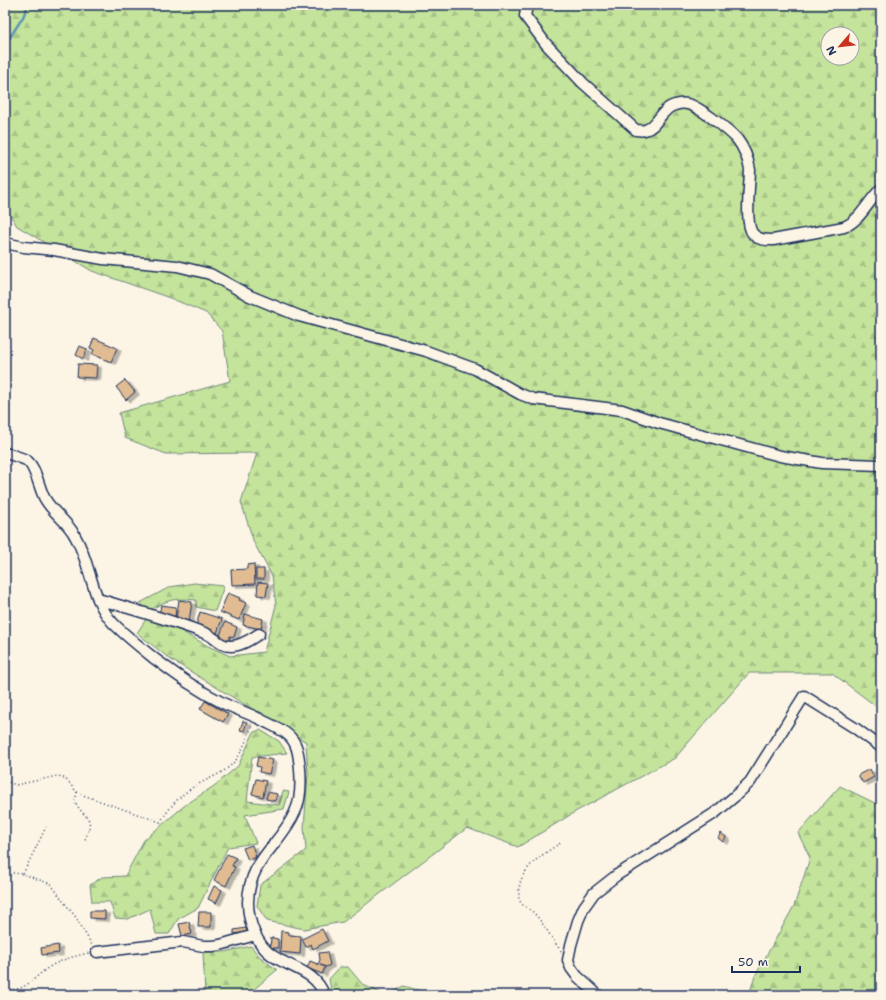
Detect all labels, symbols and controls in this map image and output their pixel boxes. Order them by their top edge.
north arrow [820,26,860,66]
text: N [823,43,840,58]
scale bar [732,948,800,974]
text: 50 m [738,954,768,970]

